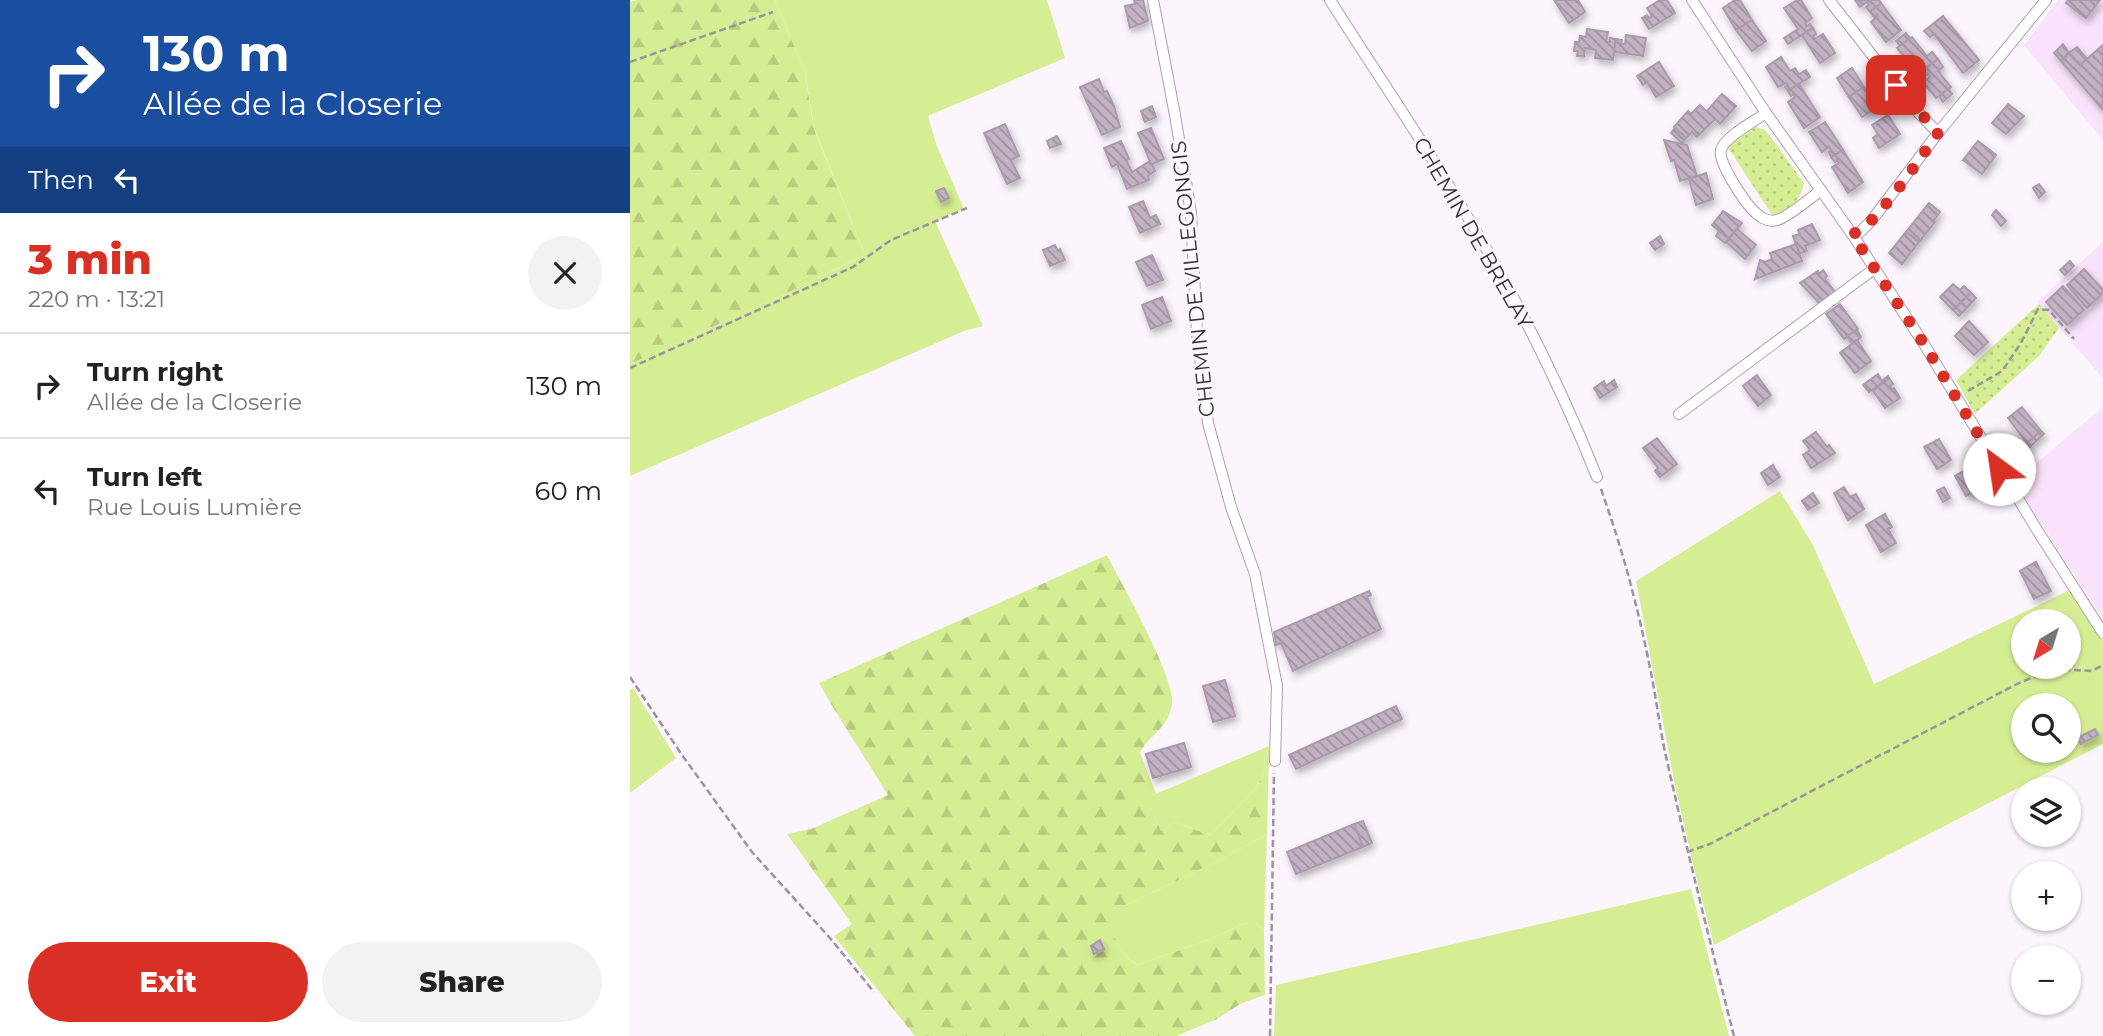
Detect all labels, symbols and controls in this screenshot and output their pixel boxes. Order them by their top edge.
text: 130 m [143,24,290,83]
icon: right [28,28,119,119]
pin [1866,55,1926,115]
icon: arrive [1877,66,1915,104]
text: Allée de la Closerie [143,84,442,123]
street label: CHEMIN DE BRELAY [1408,133,1539,333]
street label: CHEMIN DE VILLEGONGIS [1166,140,1219,418]
icon: left [108,161,146,199]
text: Then [28,164,94,196]
text: 3 min [28,233,152,285]
button: close [528,236,602,310]
text: 220 m · 13:21 [28,285,165,313]
text: Turn right [87,356,223,388]
icon: right [28,367,66,405]
text: 130 m [526,370,602,402]
text: Allée de la Closerie [87,388,302,416]
position arrow [1962,432,2036,506]
text: Turn left [87,461,203,493]
icon: left [28,472,66,510]
text: 60 m [535,475,602,507]
text: Rue Louis Lumière [87,493,302,521]
north arrow [2011,609,2081,679]
map controls [2011,609,2081,1015]
button: search [2011,693,2081,763]
button: layers [2011,777,2081,847]
button: + [2011,861,2081,931]
button: Exit [28,942,308,1022]
button: Share [322,942,602,1022]
button: − [2011,945,2081,1015]

